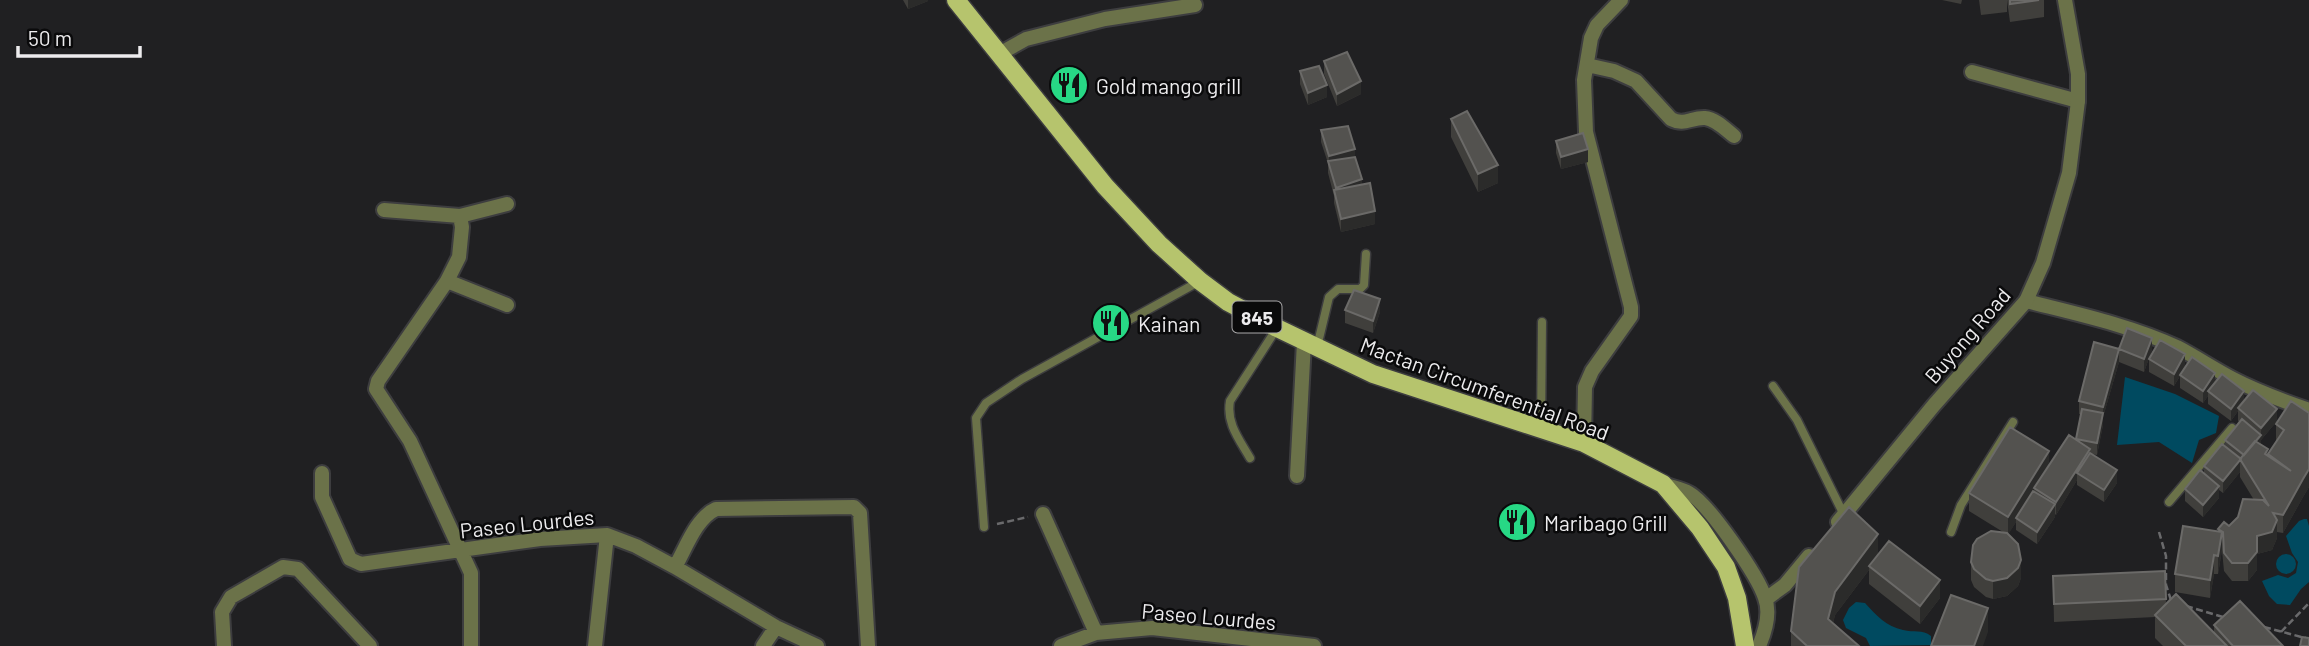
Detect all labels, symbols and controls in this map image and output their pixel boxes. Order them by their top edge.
scale bar [18,14,140,58]
text: 50 m [28,25,72,50]
restaurant icon: Gold mango grill [1048,64,1090,106]
place label: Gold mango grill [1096,73,1241,98]
street label: Buyong Road [1919,282,2015,388]
restaurant icon: Kainan [1090,302,1132,344]
road number: 845 [1232,302,1282,332]
place label: Kainan [1138,311,1200,336]
street label: Mactan Circumferential Road [1357,331,1613,445]
restaurant icon: Maribago Grill [1496,501,1538,543]
street label: Paseo Lourdes [459,504,595,542]
place label: Maribago Grill [1544,510,1667,535]
street label: Paseo Lourdes [1141,598,1277,634]

